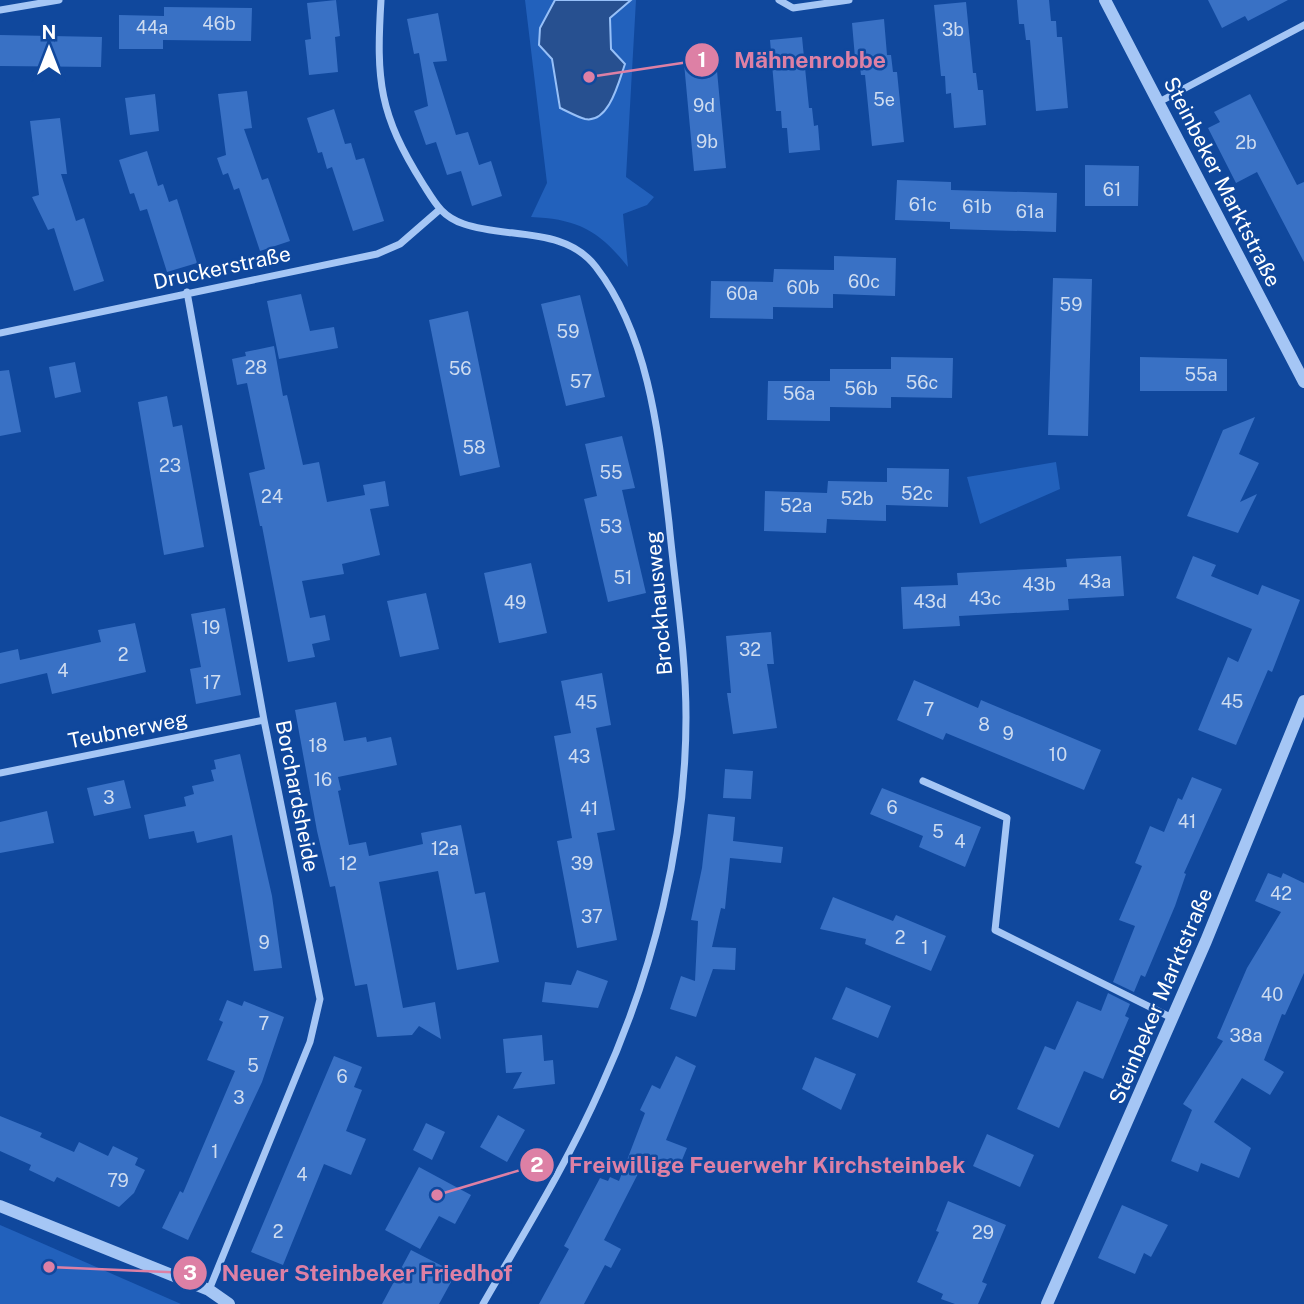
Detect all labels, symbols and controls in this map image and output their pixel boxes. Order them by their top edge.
house number: 46b [202,13,236,34]
north arrow [14,14,84,84]
house number: 44a [136,17,168,38]
house number: 3b [942,19,964,40]
text: N [42,21,56,43]
callout: Mähnenrobbe [685,38,900,82]
text: Mähnenrobbe [734,46,886,73]
text: 1 [698,47,707,72]
street label: Steinbeker Marktstraße [1159,73,1286,291]
house number: 5e [873,89,895,110]
house number: 9d [693,95,715,116]
house number: 9b [696,131,718,152]
house number: 2b [1235,132,1257,153]
house number: 61 [1103,179,1121,200]
house number: 61c [909,194,937,215]
house number: 61b [962,196,992,217]
house number: 61a [1016,201,1044,222]
street label: Druckerstraße [151,241,293,294]
house number: 60c [848,271,880,292]
house number: 60b [787,277,819,298]
house number: 60a [726,283,758,304]
house number: 59 [1060,294,1082,315]
house number: 59 [557,321,579,342]
house number: 28 [245,357,267,378]
house number: 56 [449,358,471,379]
house number: 55a [1184,364,1218,385]
house number: 57 [570,371,592,392]
house number: 56c [906,372,938,393]
house number: 56b [844,378,878,399]
house number: 56a [783,383,815,404]
house number: 58 [462,437,486,458]
house number: 23 [159,455,181,476]
house number: 55 [599,462,623,483]
house number: 52c [901,483,933,504]
house number: 24 [261,486,283,507]
house number: 52b [841,488,874,509]
house number: 52a [780,495,812,516]
house number: 53 [600,516,622,537]
street label: Brockhausweg [640,530,677,676]
house number: 51 [614,567,632,588]
house number: 43a [1079,571,1111,592]
house number: 43b [1022,574,1056,595]
house number: 43c [969,588,1001,609]
house number: 43d [913,591,947,612]
house number: 49 [504,592,526,613]
house number: 19 [202,617,220,638]
house number: 32 [739,639,761,660]
house number: 2 [118,644,128,665]
house number: 4 [57,660,69,681]
house number: 17 [203,672,221,693]
house number: 45 [1221,691,1243,712]
house number: 45 [575,692,597,713]
house number: 7 [924,699,934,720]
street label: Teubnerweg [66,706,190,753]
house number: 8 [978,714,990,735]
street label: Borchardsheide [271,718,324,874]
house number: 9 [1002,723,1014,744]
house number: 18 [309,735,327,756]
house number: 10 [1049,744,1067,765]
house number: 43 [568,746,590,767]
house number: 16 [314,769,332,790]
house number: 3 [103,787,115,808]
house number: 6 [886,797,898,818]
house number: 41 [580,798,598,819]
house number: 41 [1178,811,1196,832]
house number: 5 [932,821,944,842]
house number: 4 [954,831,966,852]
house number: 12a [431,838,459,859]
house number: 12 [339,853,357,874]
house number: 39 [571,853,593,874]
house number: 42 [1270,883,1292,904]
street label: Steinbeker Marktstraße [1104,884,1217,1108]
house number: 37 [581,906,603,927]
house number: 2 [895,927,905,948]
house number: 9 [258,932,270,953]
house number: 1 [921,937,929,958]
house number: 40 [1261,984,1283,1005]
house number: 7 [259,1013,269,1034]
house number: 38a [1230,1025,1262,1046]
house number: 5 [247,1055,259,1076]
house number: 6 [336,1066,348,1087]
house number: 3 [233,1087,245,1108]
house number: 1 [211,1141,219,1162]
callout: Freiwillige Feuerwehr Kirchsteinbek [520,1143,979,1187]
text: Freiwillige Feuerwehr Kirchsteinbek [569,1151,965,1178]
text: 2 [530,1152,544,1177]
house number: 4 [296,1164,308,1185]
house number: 79 [107,1170,129,1191]
house number: 2 [273,1221,283,1242]
house number: 29 [972,1222,994,1243]
callout: Neuer Steinbeker Friedhof [173,1251,527,1295]
text: Neuer Steinbeker Friedhof [222,1259,512,1286]
text: 3 [183,1260,197,1285]

